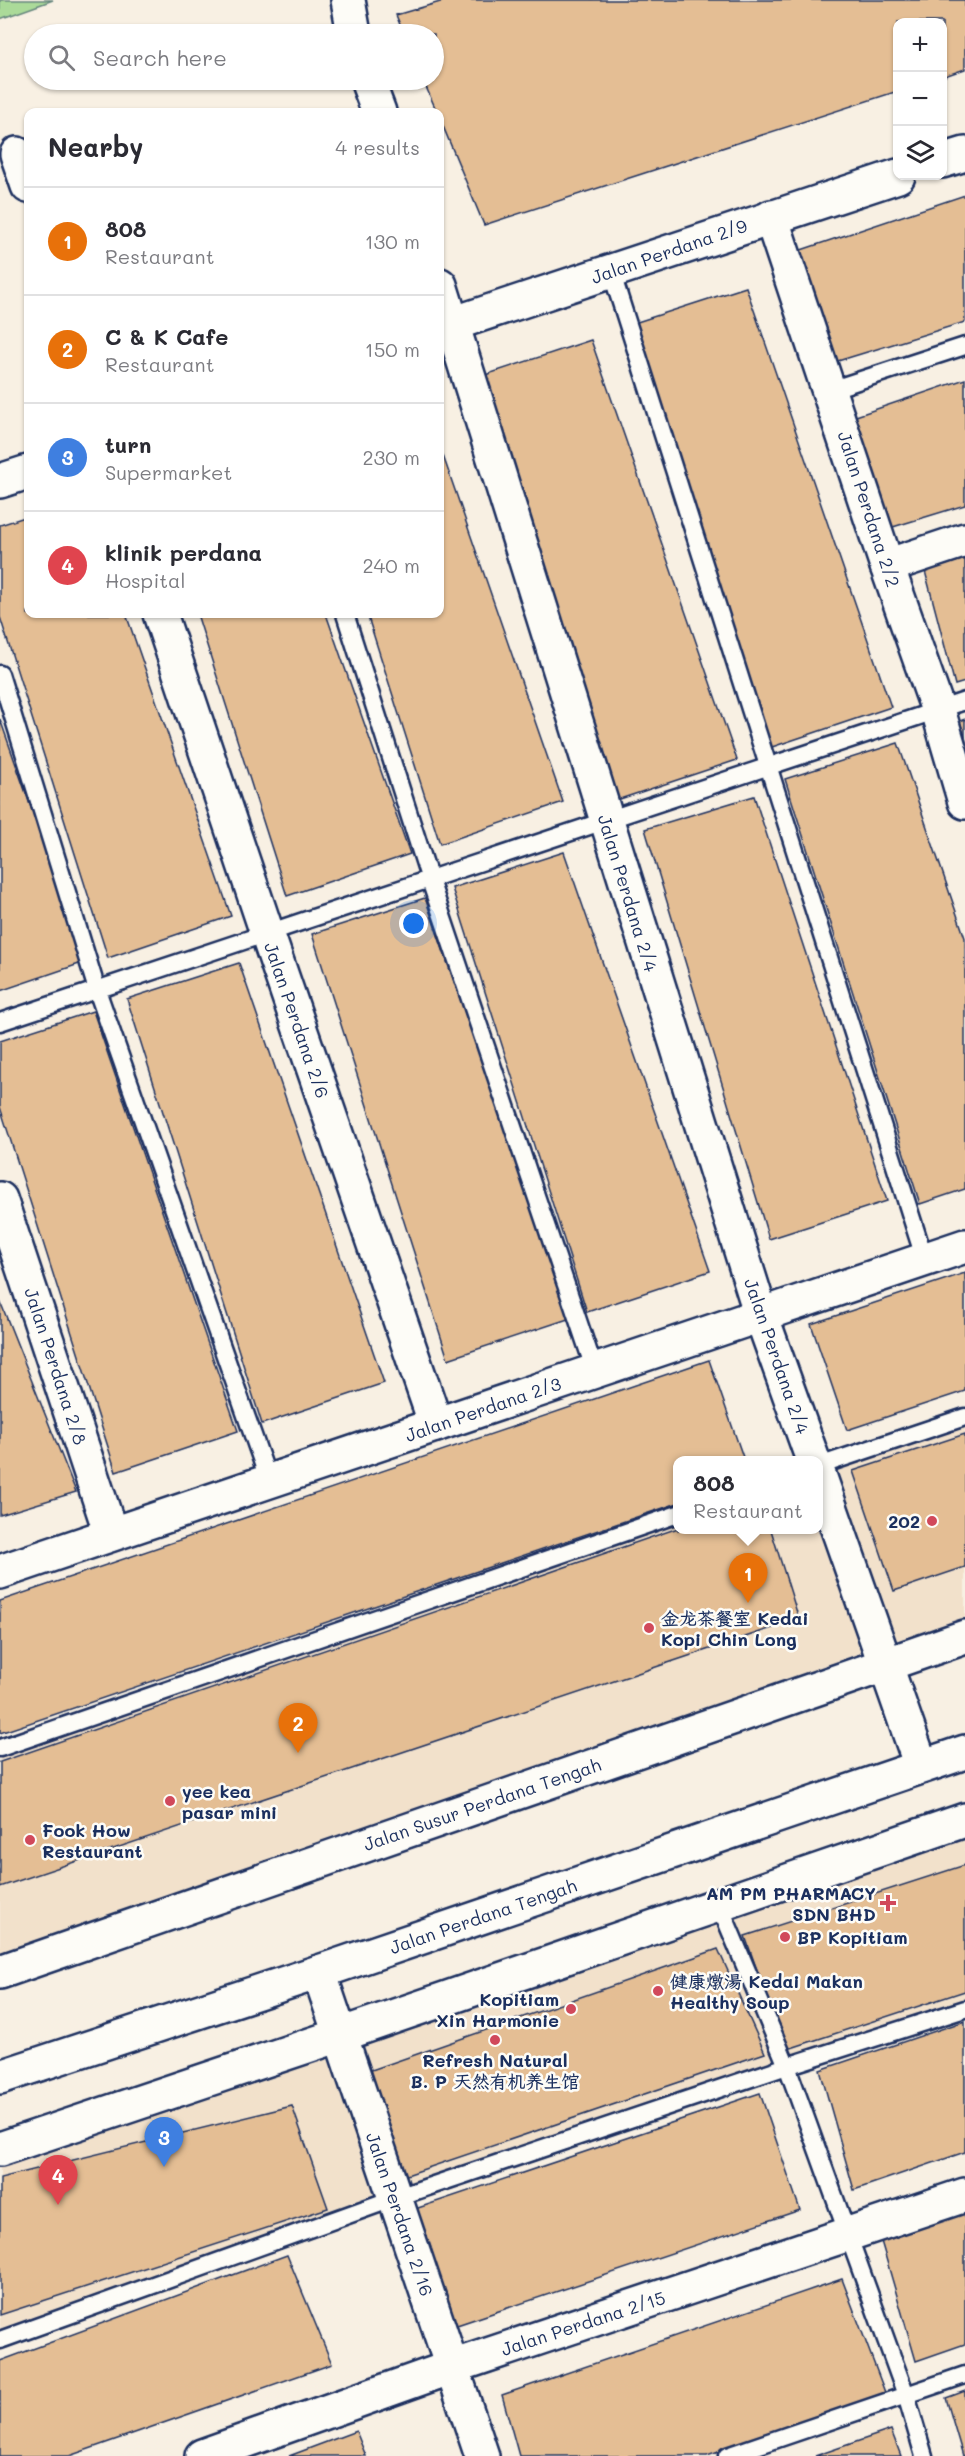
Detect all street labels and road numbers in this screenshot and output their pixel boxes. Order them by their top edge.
street label: Jalan Perdana 2/9 [588,213,751,289]
street label: Jalan Perdana 2/2 [832,428,906,590]
street label: Jalan Perdana 2/4 [593,811,663,975]
street label: Jalan Perdana 2/6 [259,939,335,1101]
street label: Jalan Perdana 2/4 [739,1275,815,1438]
street label: Jalan Perdana 2/8 [19,1284,93,1448]
street label: Jalan Perdana 2/3 [402,1371,564,1447]
street label: Jalan Susur Perdana Tengah [360,1752,604,1856]
street label: Jalan Perdana Tengah [386,1873,580,1959]
street label: Jalan Perdana 2/16 [361,2129,439,2299]
street label: Jalan Perdana 2/15 [498,2285,668,2361]

